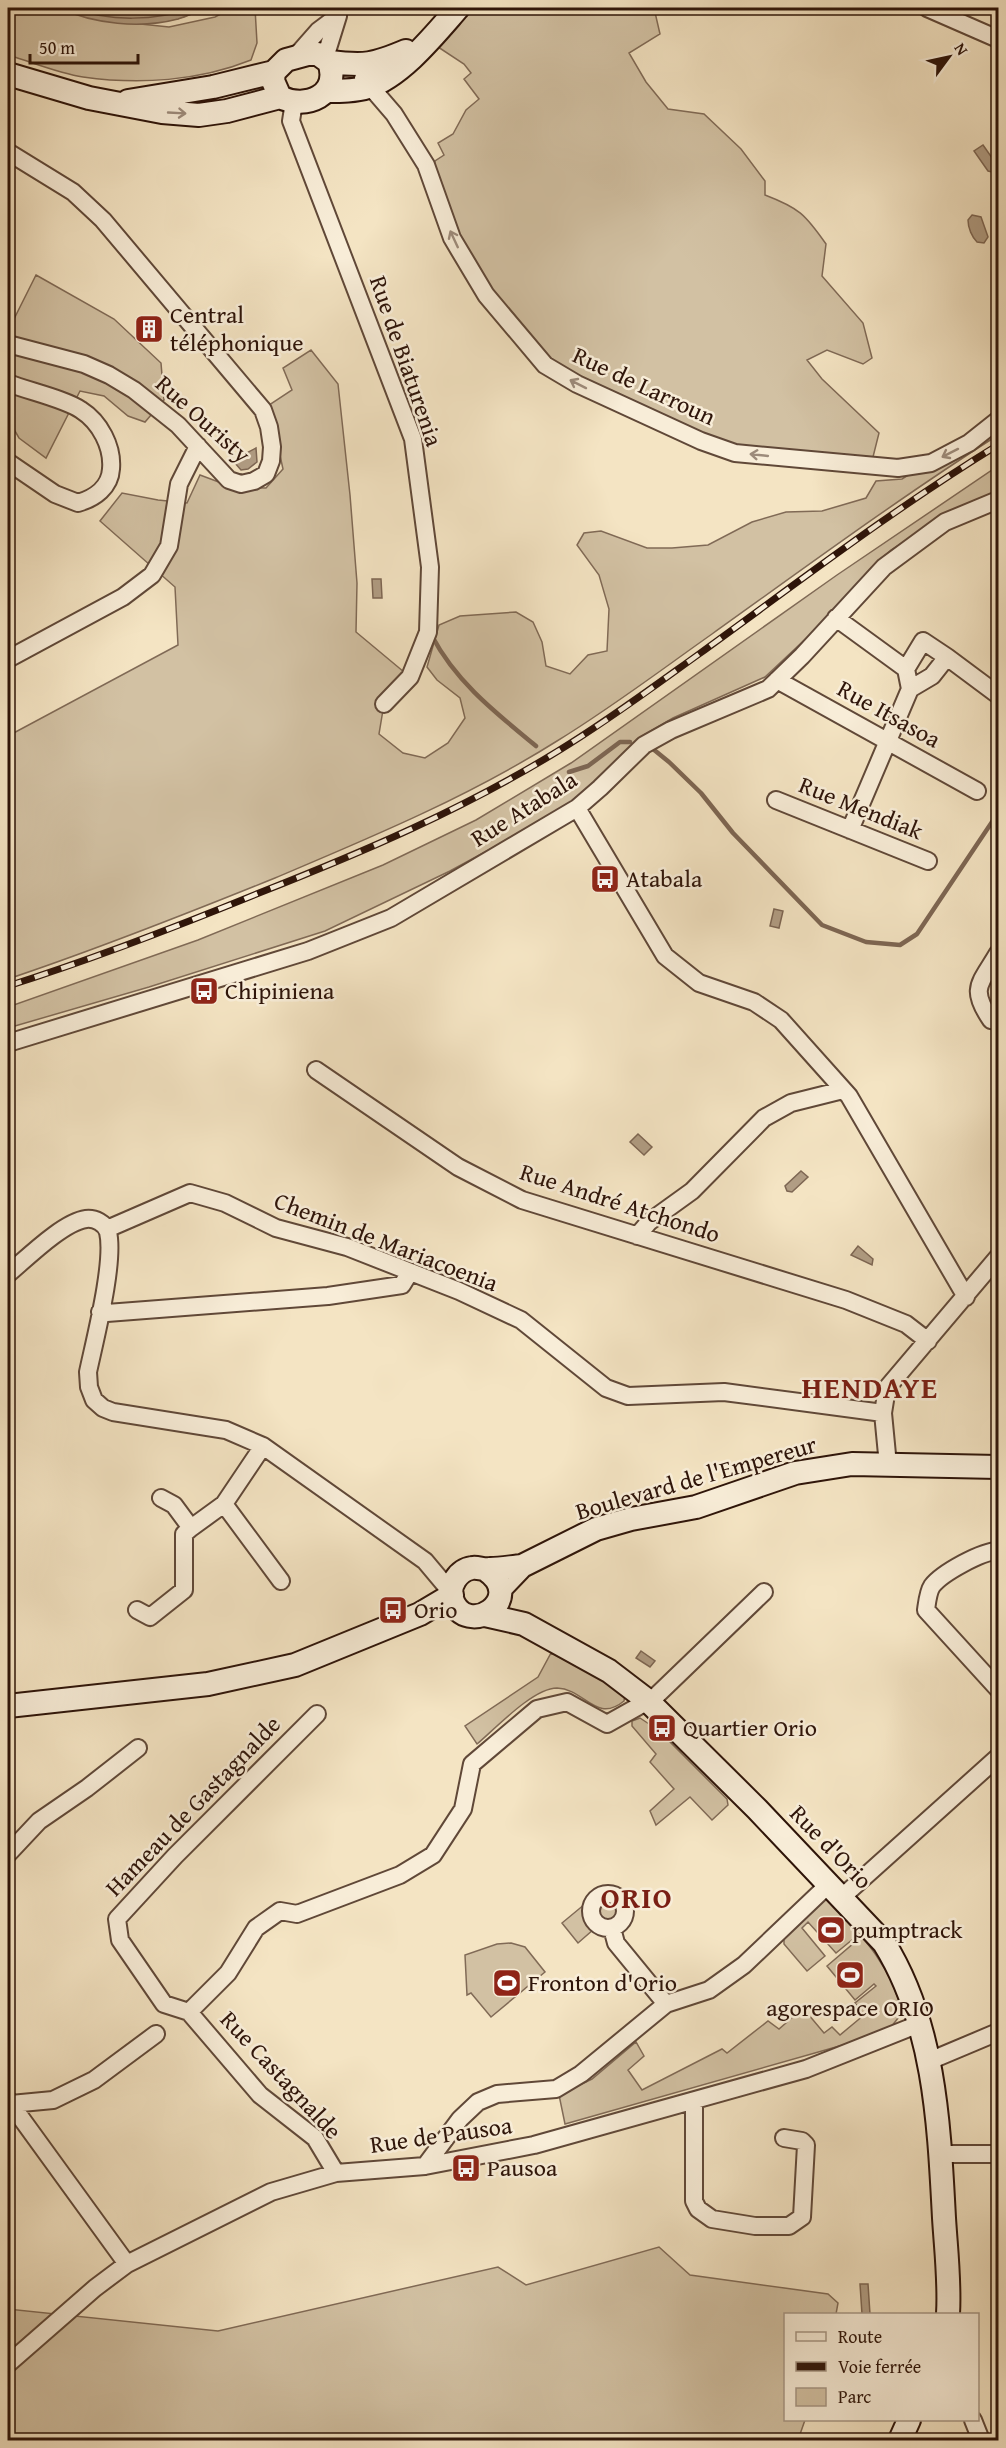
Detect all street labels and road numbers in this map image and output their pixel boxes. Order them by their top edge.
street label: Rue de Biaturenia [361,271,452,451]
street label: Rue de Larroun [567,337,722,434]
street label: Rue Ouristy [148,366,259,471]
street label: Rue Itsasoa [831,671,948,757]
street label: Rue Atabala [464,762,584,855]
street label: Rue Mendiak [794,767,929,849]
street label: Rue André Atchondo [516,1154,725,1251]
street label: Chemin de Mariacoenia [269,1183,504,1301]
street label: Boulevard de l'Empereur [571,1426,821,1529]
street label: Hameau de Gastagnalde [97,1707,288,1904]
street label: Rue d'Orio [782,1796,881,1897]
street label: Rue Castagnalde [212,2003,350,2147]
street label: Rue de Pausoa [368,2107,515,2162]

